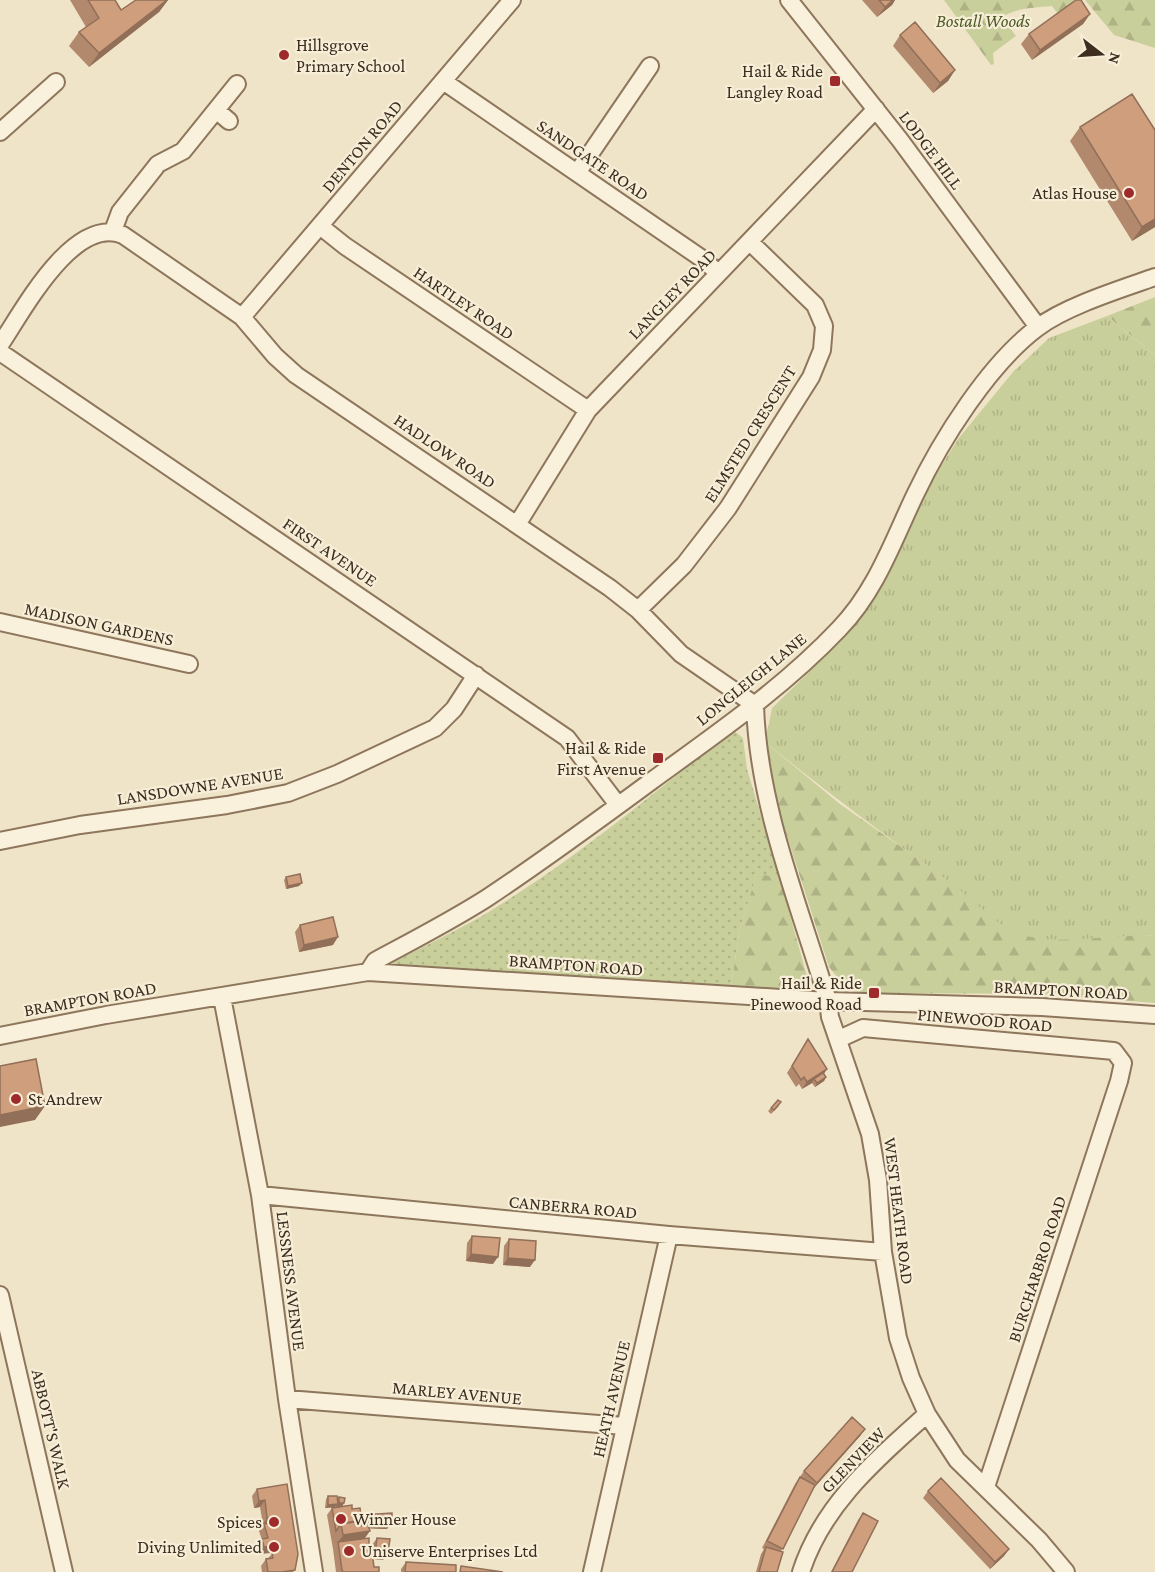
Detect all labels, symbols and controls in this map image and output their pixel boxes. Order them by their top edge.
park label: Bostall Woods [936,11,1031,31]
north arrow [1071,24,1131,84]
place label: Hillsgrove Primary School [296,35,405,76]
marker: Hillsgrove Primary School [277,48,291,62]
text: N [1105,51,1125,66]
place label: Hail & Ride Langley Road [727,61,824,102]
marker: Hail & Ride Langley Road [828,74,842,88]
street label: DENTON ROAD [318,96,406,196]
street label: LODGE HILL [895,107,967,193]
street label: SANDGATE ROAD [533,115,653,205]
place label: Atlas House [1032,183,1117,203]
marker: Atlas House [1122,186,1136,200]
street label: LANGLEY ROAD [624,245,720,343]
street label: HARTLEY ROAD [410,262,518,344]
street label: ELMSTED CRESCENT [700,362,800,506]
street label: HADLOW ROAD [390,410,500,492]
street label: FIRST AVENUE [279,513,381,591]
street label: MADISON GARDENS [23,598,175,650]
street label: LONGLEIGH LANE [692,628,810,730]
place label: Hail & Ride First Avenue [557,738,646,779]
marker: Hail & Ride First Avenue [651,751,665,765]
street label: LANSDOWNE AVENUE [115,763,285,809]
street label: BRAMPTON ROAD [508,950,644,980]
place label: Hail & Ride Pinewood Road [750,973,863,1014]
street label: BRAMPTON ROAD [993,976,1129,1004]
street label: BRAMPTON ROAD [22,977,158,1021]
marker: Hail & Ride Pinewood Road [867,986,881,1000]
street label: PINEWOOD ROAD [917,1004,1053,1036]
place label: St Andrew [28,1089,103,1109]
marker: St Andrew [9,1092,23,1106]
street label: WEST HEATH ROAD [880,1136,918,1286]
street label: CANBERRA ROAD [508,1191,638,1223]
street label: BURCHARBRO ROAD [1004,1193,1070,1345]
street label: LESSNESS AVENUE [273,1210,310,1352]
street label: HEATH AVENUE [588,1338,634,1459]
street label: ABBOTT'S WALK [27,1367,75,1491]
street label: MARLEY AVENUE [391,1377,523,1409]
street label: GLENVIEW [817,1423,890,1497]
place label: Winner House [353,1509,456,1529]
place label: Spices [217,1512,262,1532]
marker: Winner House [334,1512,348,1526]
marker: Spices [267,1515,281,1529]
place label: Diving Unlimited [137,1537,263,1557]
marker: Diving Unlimited [267,1540,281,1554]
place label: Uniserve Enterprises Ltd [361,1541,538,1561]
marker: Uniserve Enterprises Ltd [342,1544,356,1558]

